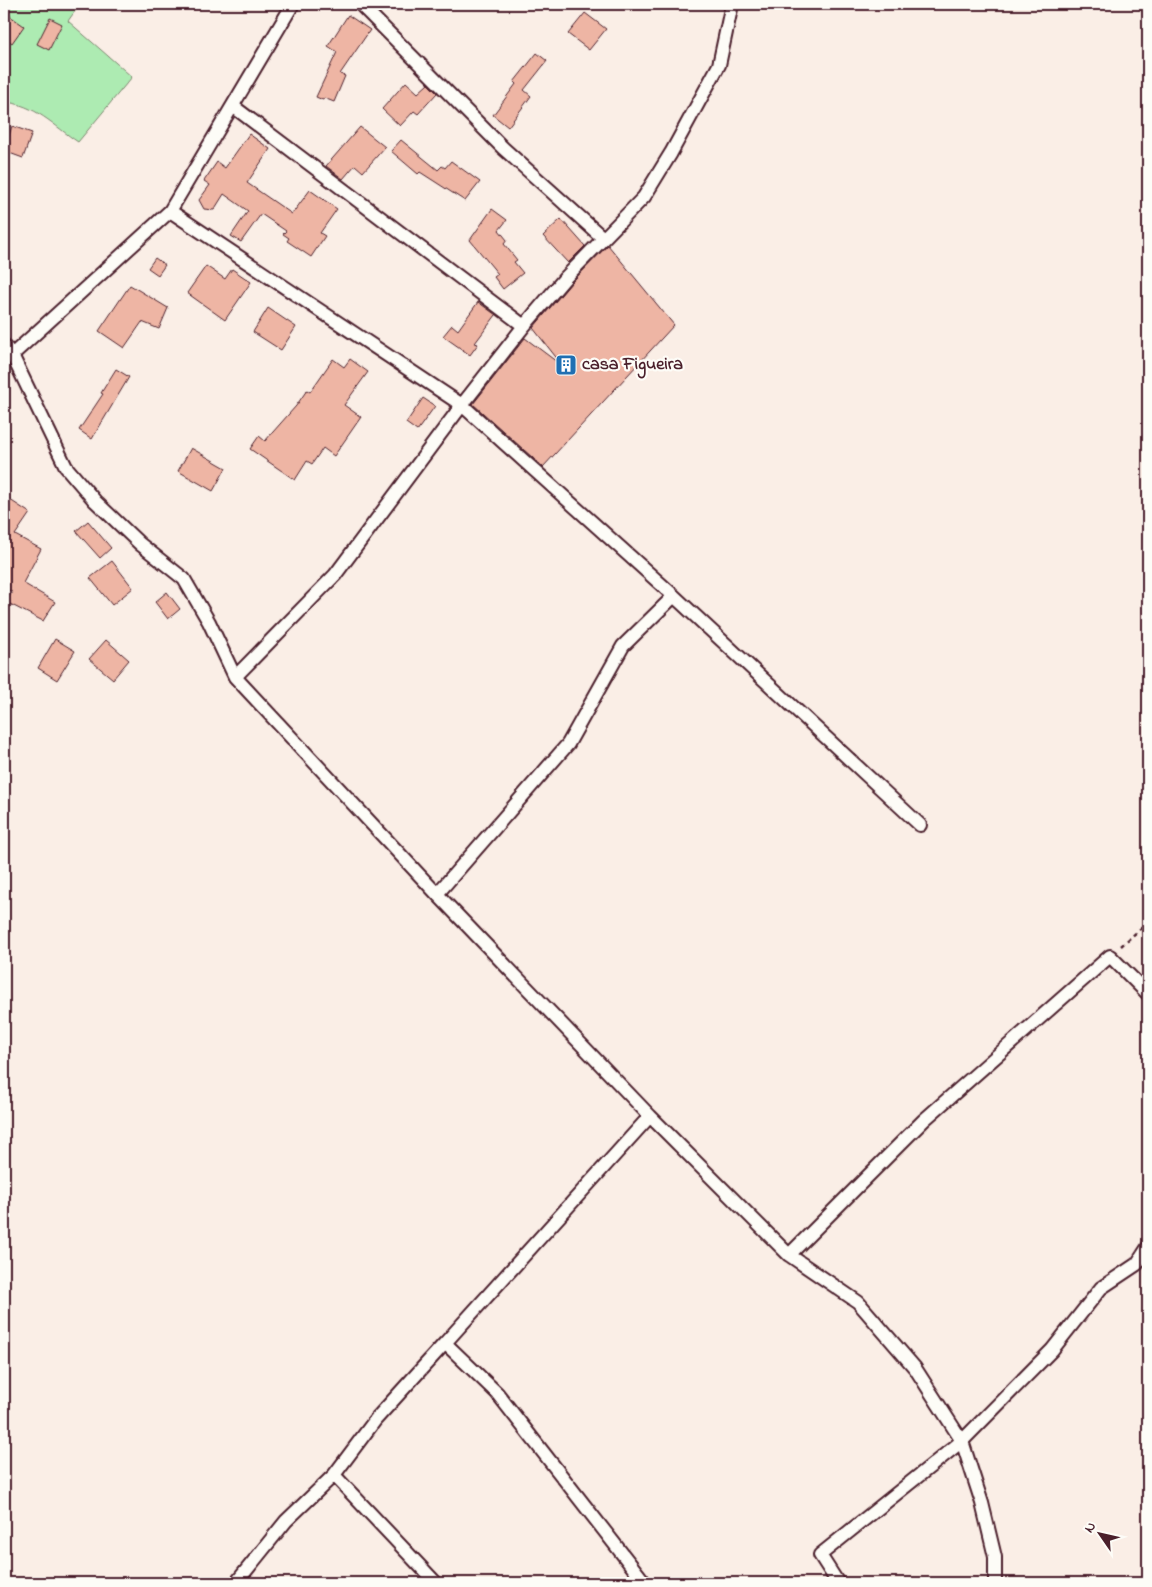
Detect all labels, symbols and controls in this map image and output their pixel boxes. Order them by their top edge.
place label: casa Figueira [582,352,683,379]
building icon: casa Figueira [554,353,578,377]
north arrow [1074,1510,1124,1560]
text: N [1079,1518,1102,1537]

